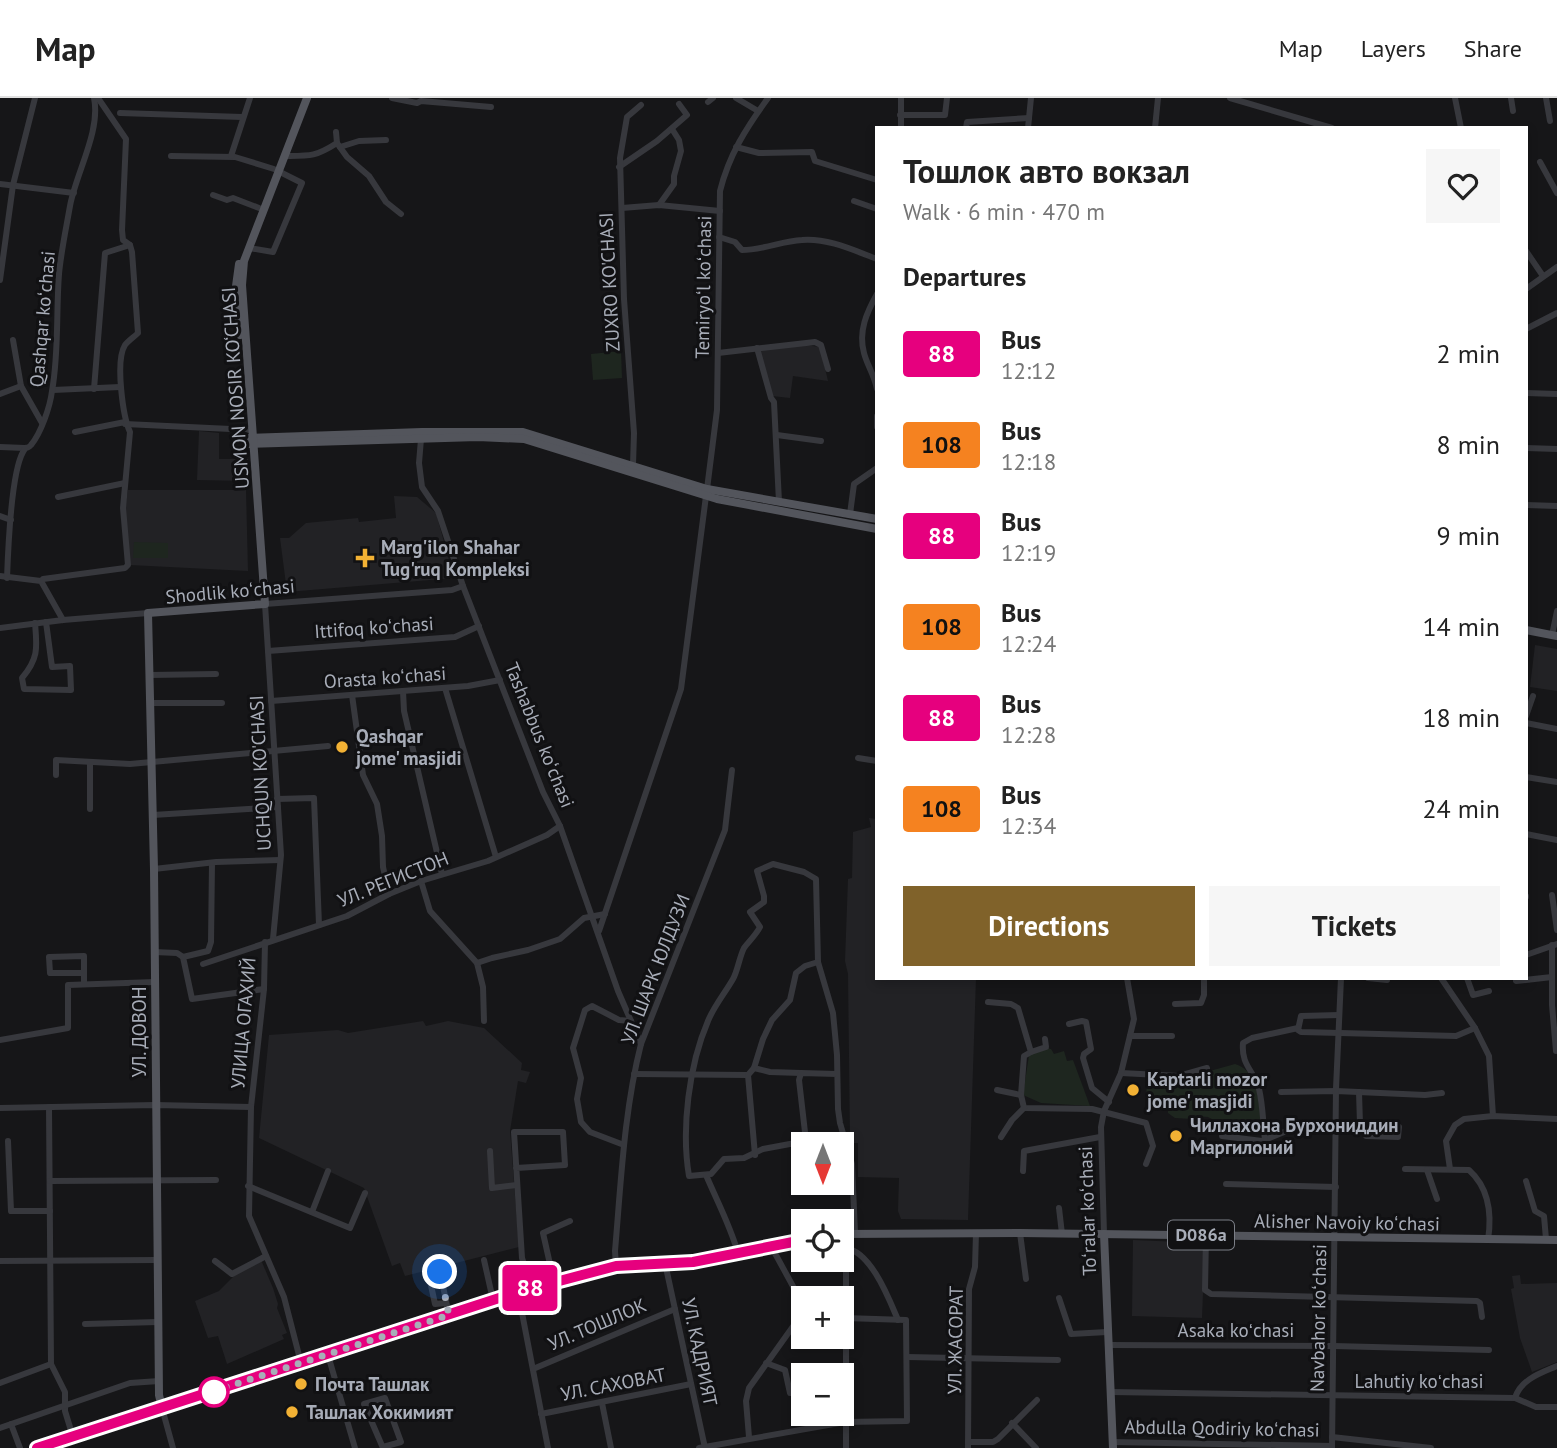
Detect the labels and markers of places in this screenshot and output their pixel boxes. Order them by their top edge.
place label: Marg'ilon Shahar Tug'ruq Kompleksi [381,535,530,581]
marker: Marg'ilon Shahar Tug'ruq Kompleksi [355,548,375,568]
place label: Qashqar jome' masjidi [355,724,462,770]
marker: Qashqar jome' masjidi [334,739,350,755]
place label: Kaptarli mozor jome' masjidi [1146,1067,1267,1113]
marker: Kaptarli mozor jome' masjidi [1125,1082,1141,1098]
place label: Чиллахона Бурхониддин Маргилоний [1190,1113,1398,1159]
marker: Чиллахона Бурхониддин Маргилоний [1168,1128,1184,1144]
place label: Почта Ташлак [315,1372,430,1396]
marker: Почта Ташлак [293,1376,309,1392]
unlabelled marker [199,1377,229,1407]
place label: Ташлак Хокимият [306,1400,453,1424]
marker: Ташлак Хокимият [284,1404,300,1420]

